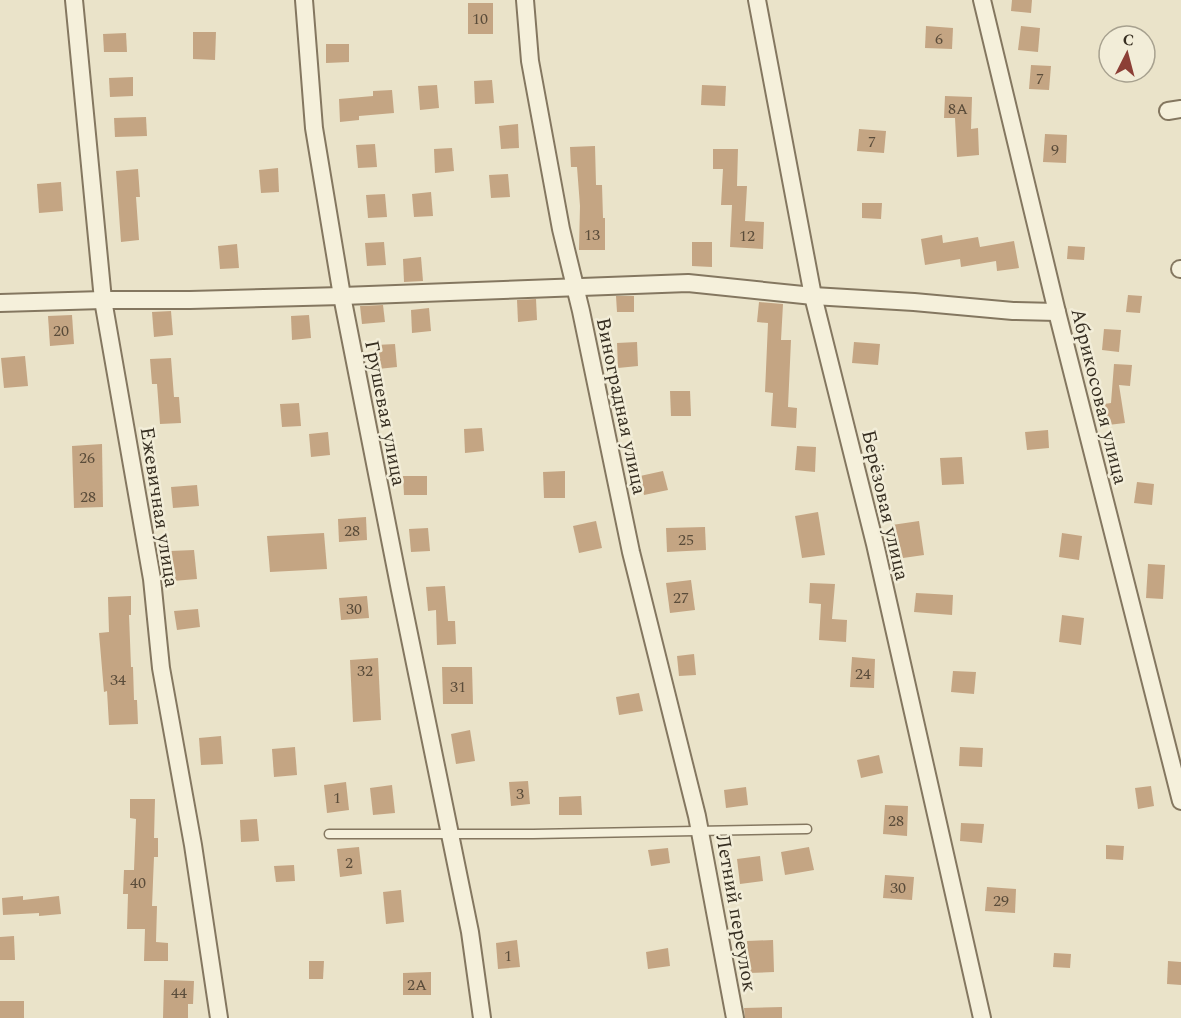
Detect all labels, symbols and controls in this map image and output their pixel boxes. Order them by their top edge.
house number: 10 [472,7,488,31]
north arrow [1097,24,1157,84]
house number: 6 [935,27,943,51]
text: С [1122,28,1135,53]
house number: 7 [1036,67,1044,91]
house number: 8А [948,97,968,121]
house number: 7 [868,130,876,154]
house number: 9 [1051,138,1059,162]
house number: 13 [584,223,600,247]
house number: 12 [739,224,755,248]
street label: Абрикосовая улица [1063,305,1136,488]
street label: Виноградная улица [588,315,654,498]
house number: 20 [53,319,69,343]
street label: Грушевая улица [356,338,414,489]
street label: Ежевичная улица [132,425,187,590]
street label: Берёзовая улица [853,427,917,584]
house number: 26 [79,446,95,470]
house number: 28 [80,485,96,509]
house number: 28 [344,519,360,543]
house number: 25 [678,528,694,552]
house number: 27 [673,586,689,610]
house number: 30 [346,597,362,621]
house number: 32 [357,659,373,683]
house number: 24 [855,662,871,686]
house number: 34 [110,668,126,692]
house number: 31 [450,675,466,699]
house number: 3 [516,782,524,806]
house number: 1 [333,786,341,810]
house number: 28 [888,809,904,833]
street label: Летний переулок [707,832,765,994]
house number: 2 [345,851,353,875]
house number: 40 [130,871,146,895]
house number: 30 [890,876,906,900]
house number: 29 [993,889,1009,913]
house number: 1 [504,944,512,968]
house number: 2А [407,973,427,997]
house number: 44 [171,981,187,1005]

